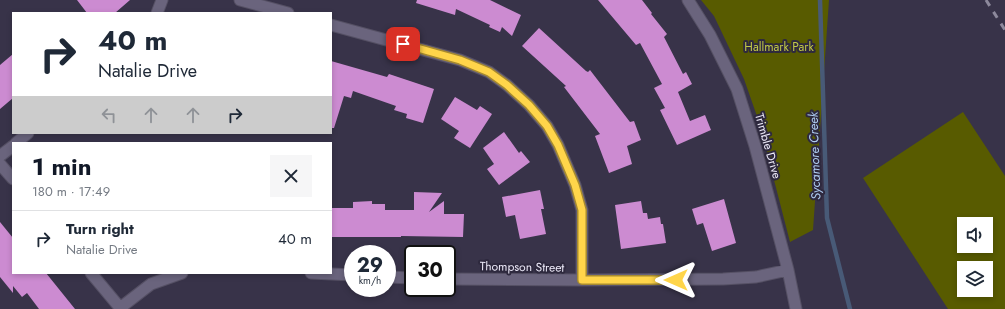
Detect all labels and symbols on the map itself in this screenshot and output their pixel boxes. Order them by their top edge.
pin [386,27,420,61]
park label: Hallmark Park [744,38,814,56]
street label: Trimble Drive [750,111,786,181]
water label: Sycamore Creek [803,111,826,200]
speed limit sign: 30 [404,245,456,297]
street label: Thompson Street [480,257,565,277]
position arrow [655,259,697,301]

